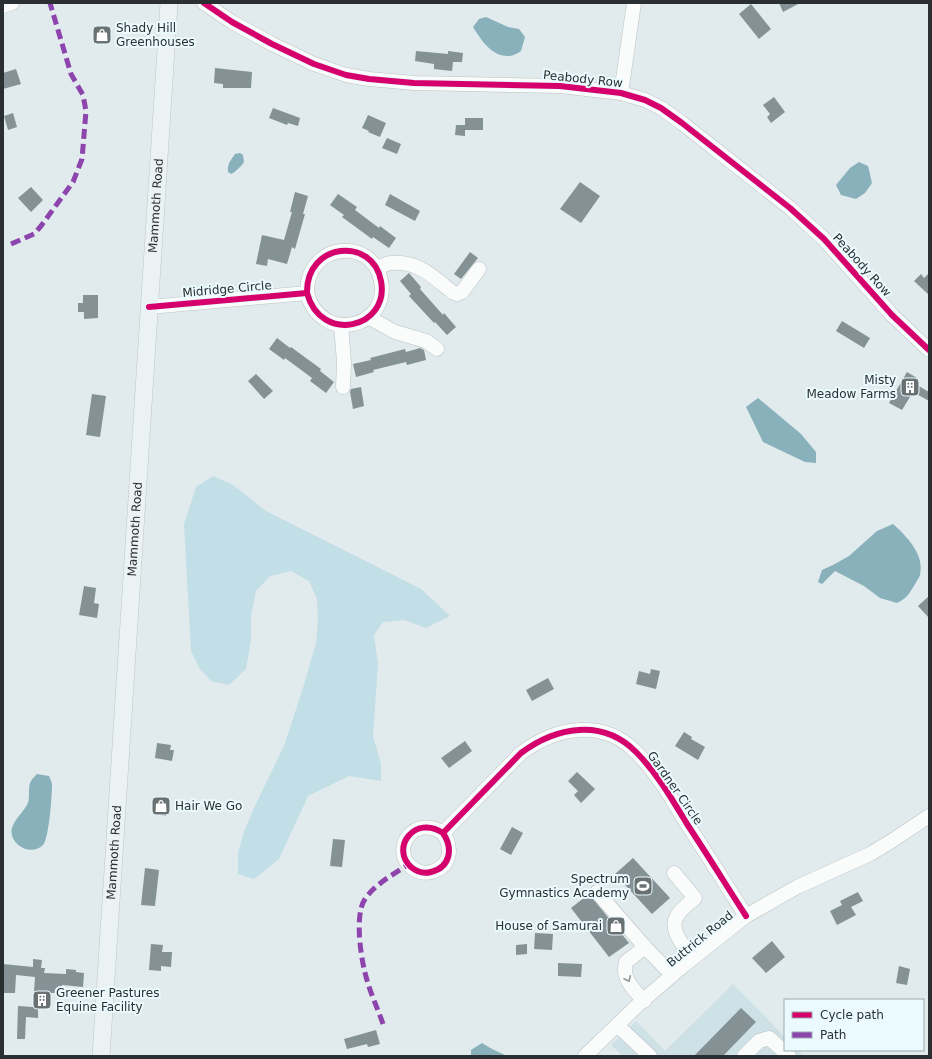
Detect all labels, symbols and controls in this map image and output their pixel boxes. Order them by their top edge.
place label: Shady Hill Greenhouses [116,21,195,49]
shop icon: Shady Hill Greenhouses [91,24,113,46]
street label: Peabody Row [542,68,624,90]
street label: Mammoth Road [146,158,166,254]
street label: Peabody Row [830,231,894,300]
street label: Midridge Circle [182,278,272,300]
place label: Misty Meadow Farms [807,373,896,401]
building icon: Misty Meadow Farms [899,376,921,398]
street label: Mammoth Road [125,481,145,577]
street label: Gardner Circle [644,749,706,827]
shop icon: Hair We Go [150,795,172,817]
place label: Hair We Go [175,799,242,813]
street label: Mammoth Road [104,805,124,900]
place label: Spectrum Gymnastics Academy [499,872,629,900]
sports icon: Spectrum Gymnastics Academy [632,875,654,897]
street label: Buttrick Road [664,908,736,970]
shop icon: House of Samurai [605,915,627,937]
place label: House of Samurai [495,919,602,933]
one-way arrow [623,975,631,982]
place label: Greener Pastures Equine Facility [56,986,159,1014]
building icon: Greener Pastures Equine Facility [31,989,53,1011]
legend [784,999,924,1051]
text: Cycle path [820,1008,884,1022]
text: Path [820,1028,846,1042]

